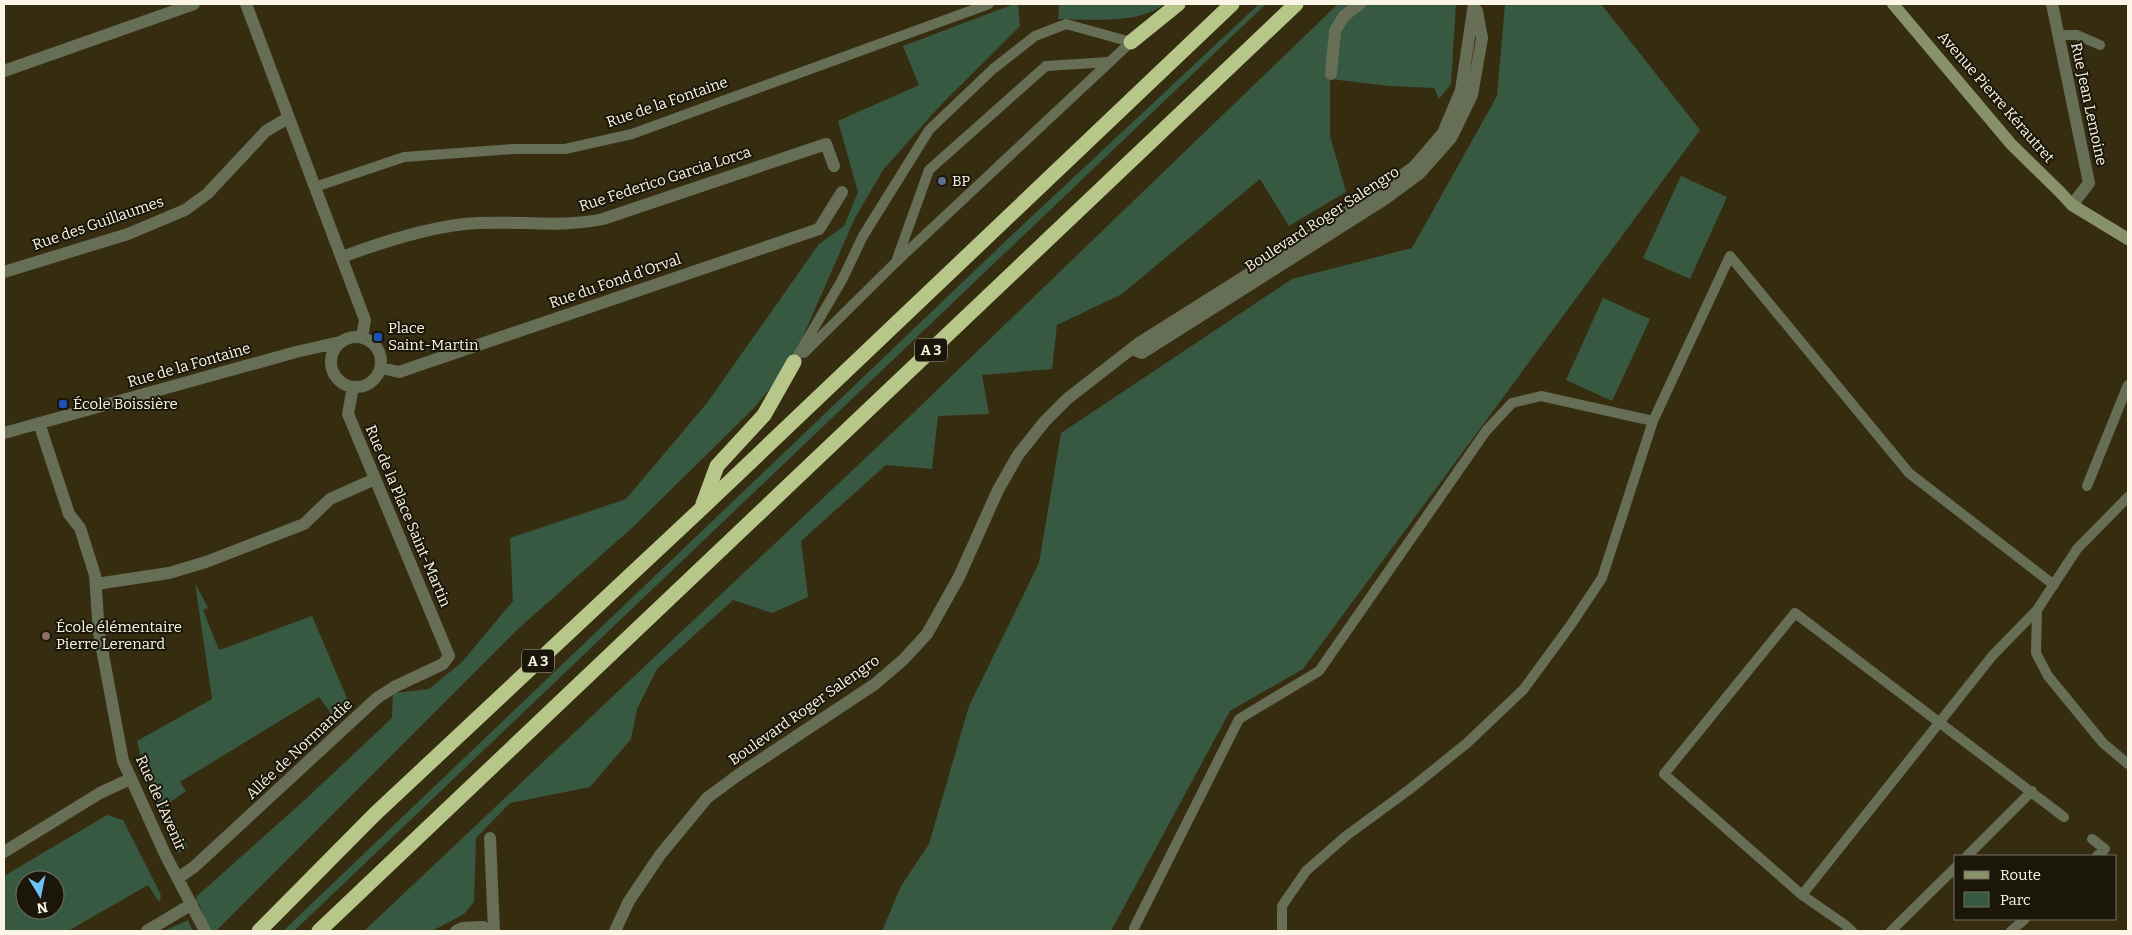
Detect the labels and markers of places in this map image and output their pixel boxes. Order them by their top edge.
place label: BP [952,172,970,190]
marker: BP [936,175,948,187]
place label: Place Saint-Martin [388,319,479,354]
marker: Place Saint-Martin [372,331,384,343]
place label: École Boissière [73,395,178,413]
marker: École Boissière [57,398,69,410]
place label: École élémentaire Pierre Lerenard [56,618,182,653]
marker: École élémentaire Pierre Lerenard [40,630,52,642]

